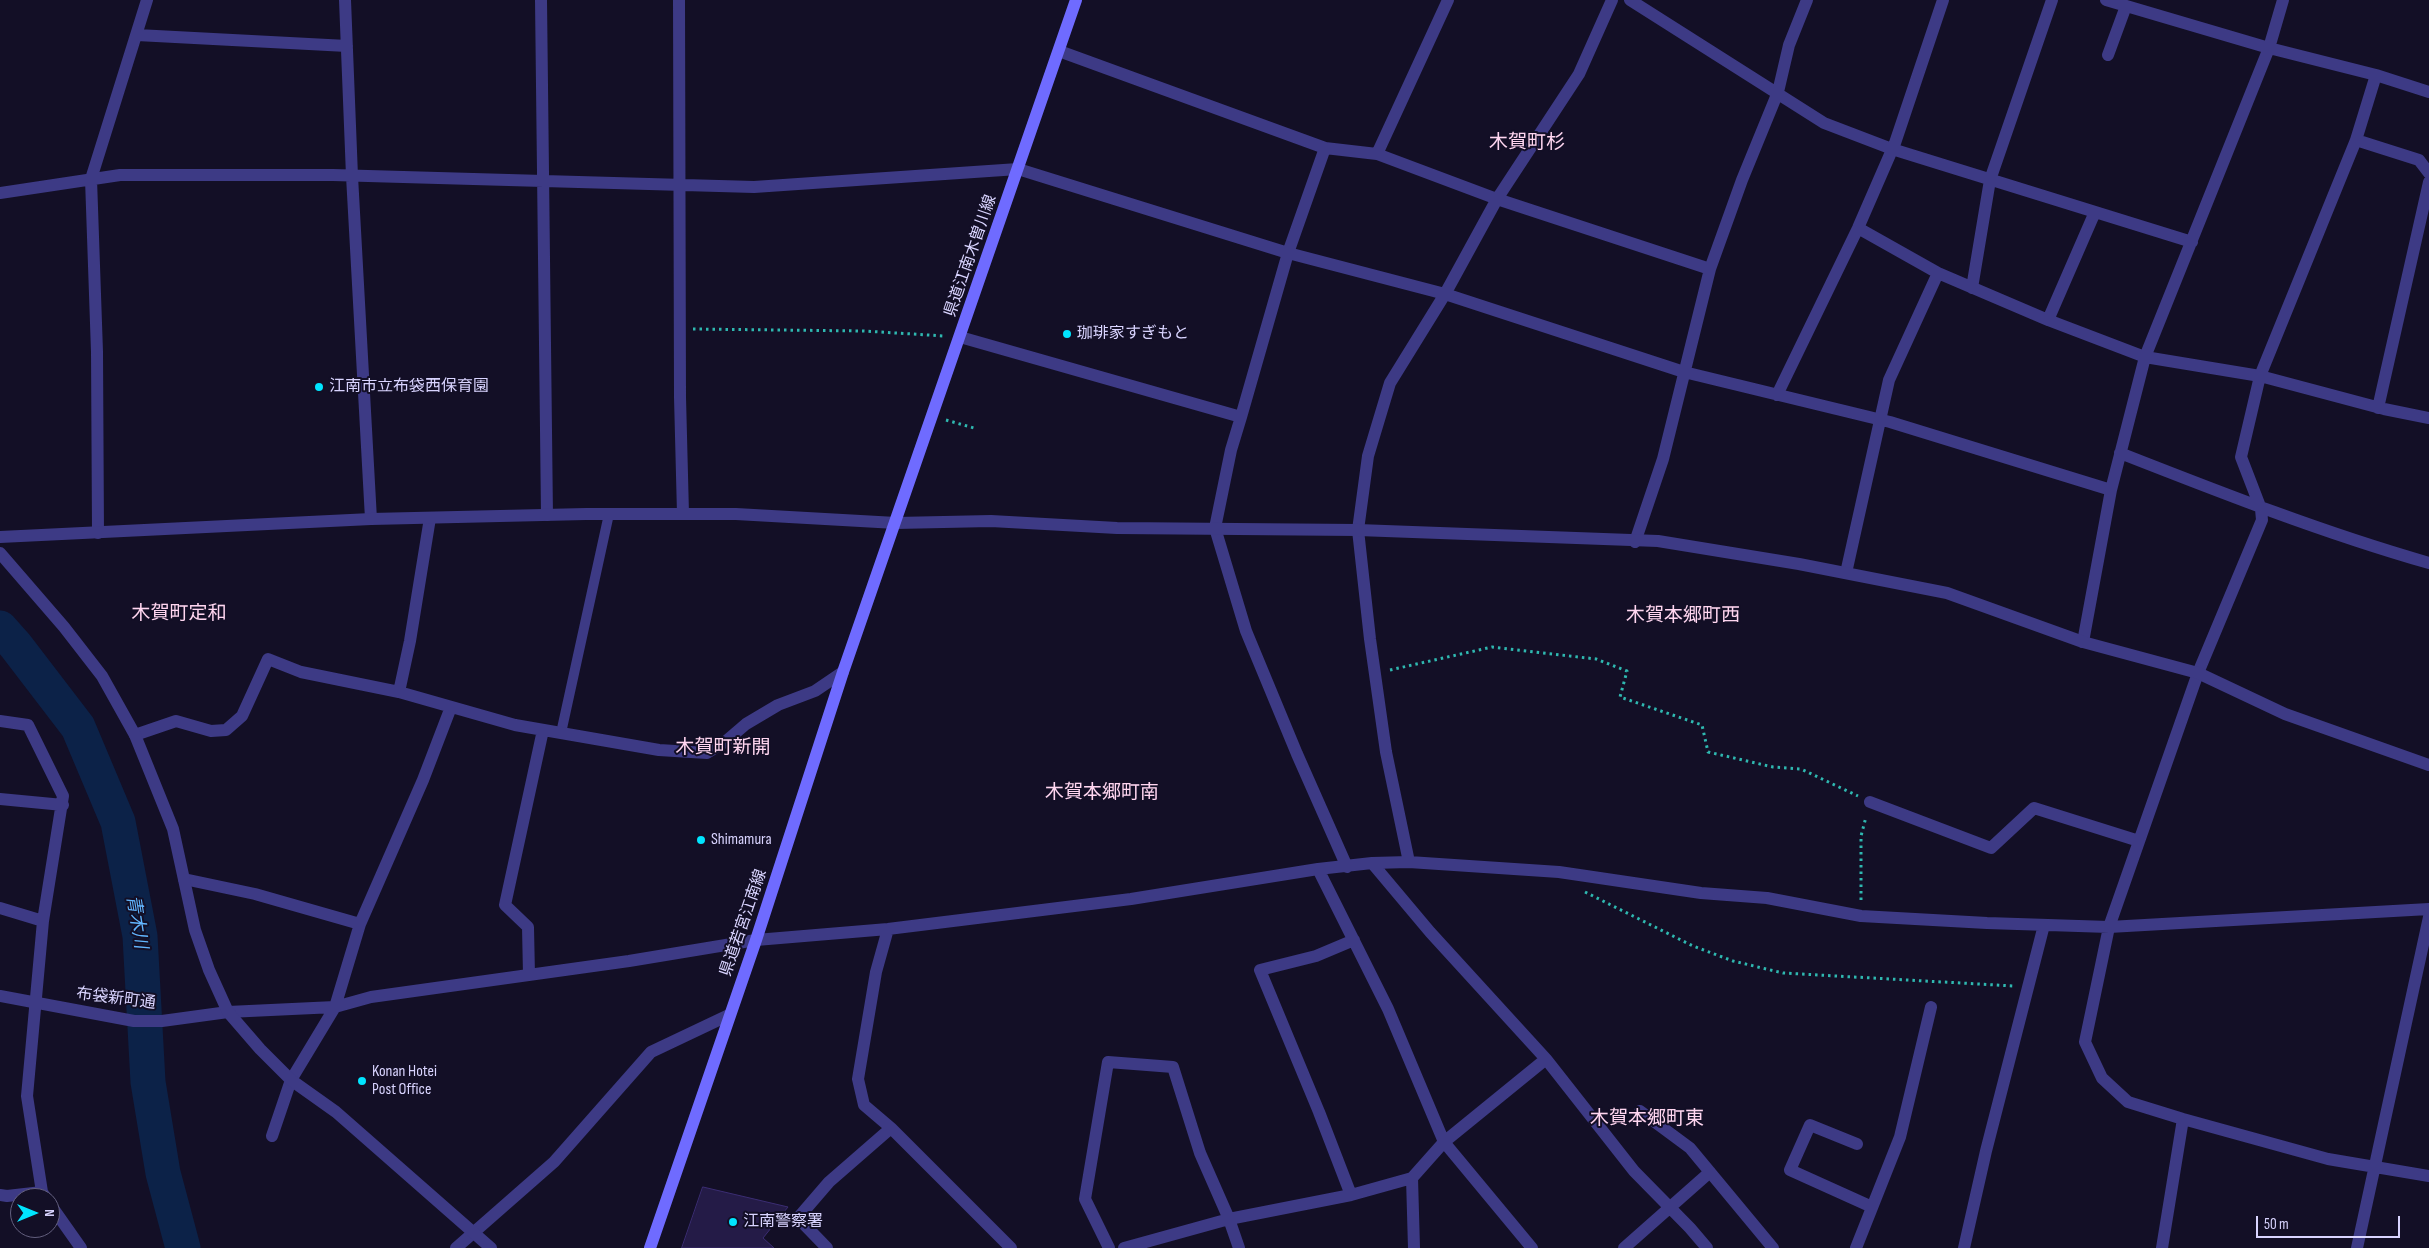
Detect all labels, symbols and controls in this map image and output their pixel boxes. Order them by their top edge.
district label: 木賀町杉 [1489,132,1565,154]
street label: 県道江南木曽川線 [941,192,1001,320]
place label: 珈琲家すぎもと [1077,324,1189,344]
marker: 珈琲家すぎもと [1061,328,1073,340]
place label: 江南市立布袋西保育園 [329,377,489,397]
marker: 江南市立布袋西保育園 [313,381,325,393]
district label: 木賀町定和 [132,603,226,625]
district label: 木賀本郷町西 [1626,605,1740,627]
district label: 木賀町新開 [676,737,770,759]
district label: 木賀本郷町南 [1045,782,1159,804]
place label: Shimamura [711,830,772,850]
marker: Shimamura [695,834,707,846]
street label: 県道若宮江南線 [717,867,771,979]
water label: 青木川 [121,894,151,950]
street label: 布袋新町通 [75,985,157,1013]
place label: Konan Hotei Post Office [372,1062,437,1100]
marker: Konan Hotei Post Office [356,1075,368,1087]
district label: 木賀本郷町東 [1590,1108,1704,1130]
north arrow [10,1188,60,1238]
scale bar [2259,1206,2403,1238]
text: N [41,1209,58,1217]
place label: 江南警察署 [743,1212,823,1232]
text: 50 m [2264,1215,2289,1234]
marker: 江南警察署 [727,1216,739,1228]

